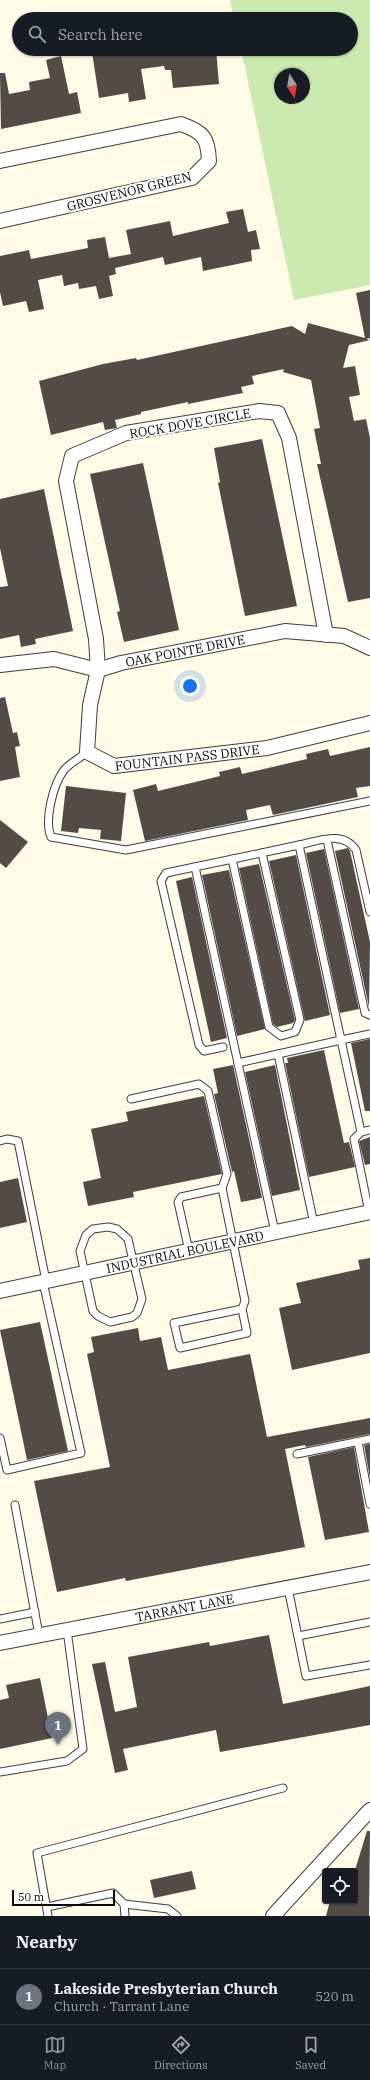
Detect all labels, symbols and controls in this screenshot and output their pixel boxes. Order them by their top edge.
search box [12,12,358,56]
icon: search [26,23,48,45]
text: Search here [58,25,143,44]
north arrow [274,68,310,104]
street label: GROSVENOR GREEN [65,168,193,215]
street label: ROCK DOVE CIRCLE [128,404,252,443]
street label: OAK POINTE DRIVE [124,631,246,671]
your location [180,676,200,696]
street label: FOUNTAIN PASS DRIVE [114,741,260,775]
street label: INDUSTRIAL BOULEVARD [105,1227,265,1277]
street label: TARRANT LANE [134,1590,235,1626]
pin: 1 [45,1712,71,1745]
map controls [322,1868,358,1904]
button: locate [322,1868,358,1904]
scale bar [12,1888,115,1907]
text: 50 m [18,1890,44,1904]
text: Nearby [16,1931,77,1953]
text: Lakeside Presbyterian Church [54,1979,278,1998]
text: 1 [25,1988,33,2005]
text: 520 m [315,1988,354,2005]
text: Church · Tarrant Lane [54,1998,189,2015]
tab: Map [44,2034,66,2072]
tab: Directions [154,2034,208,2072]
tab: Saved [295,2034,326,2072]

